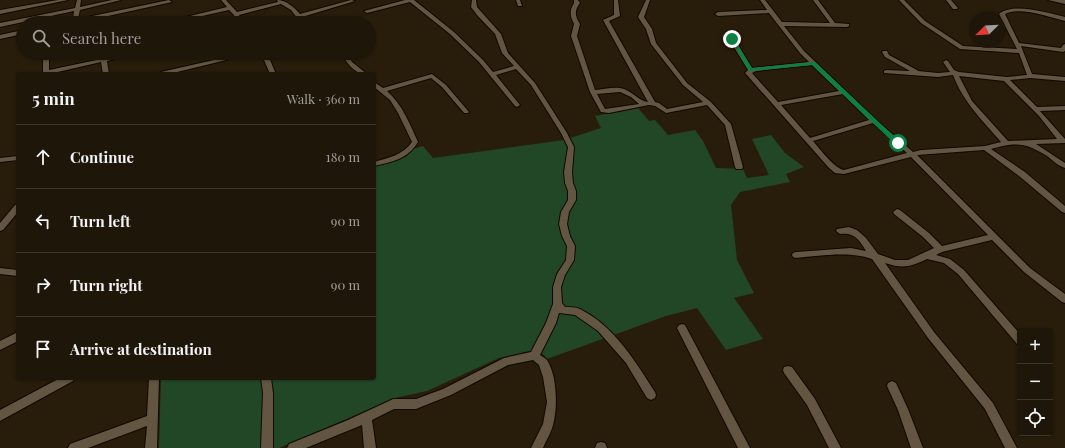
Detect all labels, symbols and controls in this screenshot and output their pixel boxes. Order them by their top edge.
north arrow [969,12,1005,48]
search box [16,16,376,60]
icon: search [30,27,52,49]
text: Search here [62,28,141,48]
route end [723,30,741,48]
text: 5 min [32,87,75,109]
text: Walk · 360 m [287,90,360,107]
route start [889,134,907,152]
icon: ahead [32,146,54,168]
text: Continue [70,147,134,167]
text: 180 m [326,148,360,165]
icon: left [32,210,54,232]
text: Turn left [70,211,131,231]
text: 90 m [331,212,360,229]
icon: right [32,274,54,296]
text: Turn right [70,275,143,295]
text: 90 m [331,276,360,293]
map controls [1017,328,1053,436]
button: + [1017,328,1053,364]
icon: arrive [32,338,54,360]
text: Arrive at destination [70,339,212,359]
button: − [1017,364,1053,400]
button: locate [1017,400,1053,436]

